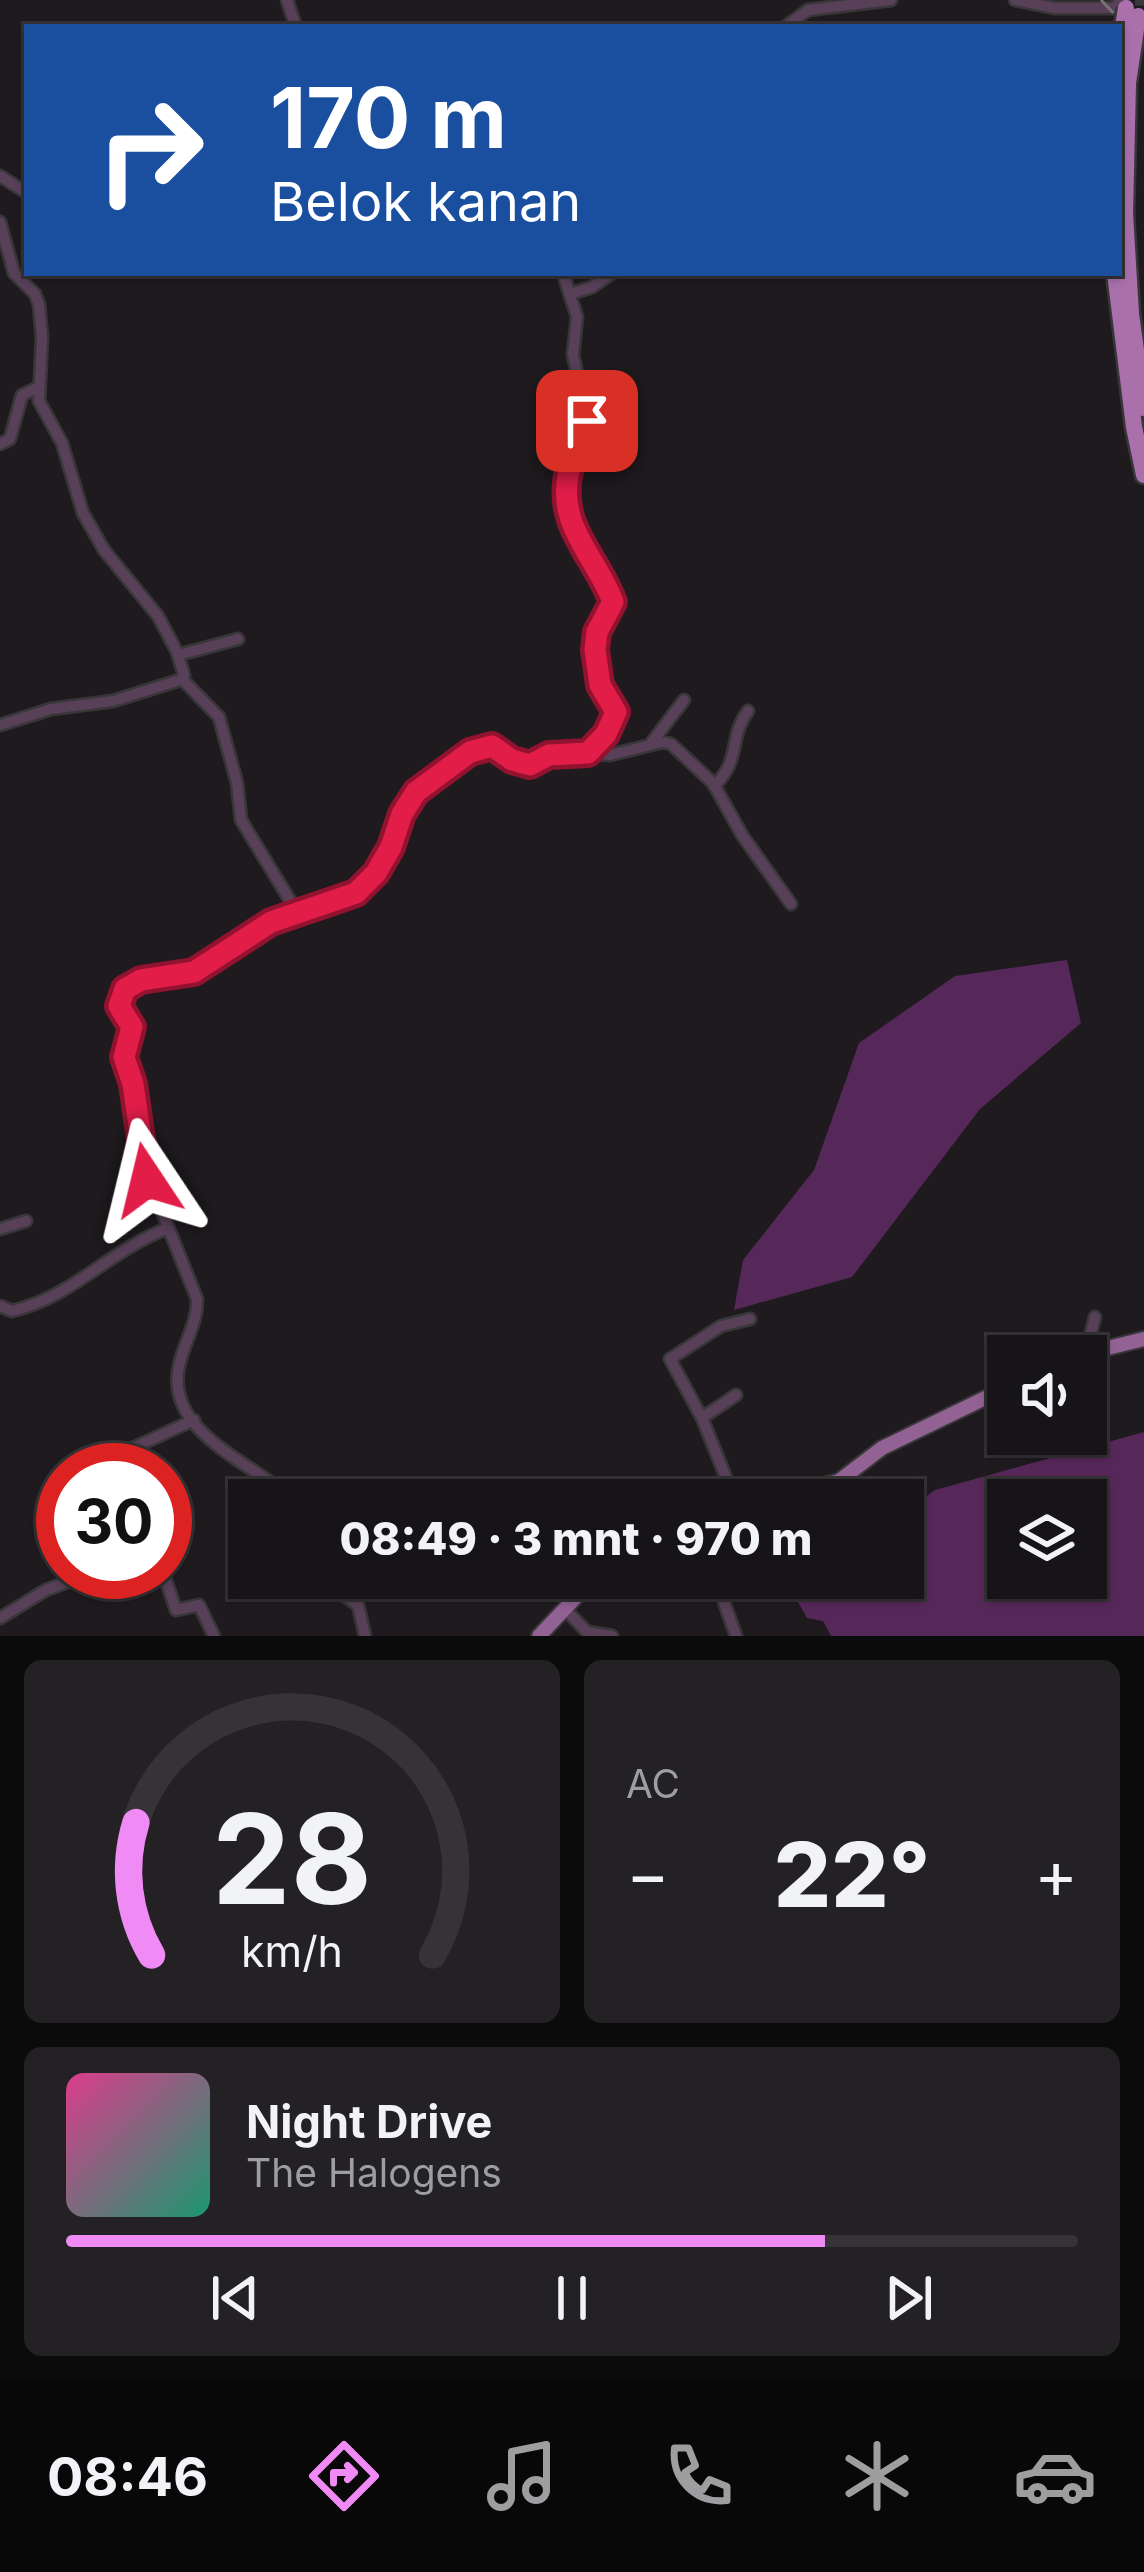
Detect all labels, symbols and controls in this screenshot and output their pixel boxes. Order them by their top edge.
text: 170 m [270,67,507,168]
icon: right [72,72,228,228]
text: Belok kanan [270,169,581,234]
pin [536,370,638,472]
icon: arrive [554,388,620,454]
position arrow [84,1117,210,1243]
map controls [987,1335,1107,1599]
button: sound [987,1335,1107,1455]
speed limit sign: 30 [36,1443,192,1599]
button: layers [987,1479,1107,1599]
text: 08:49 · 3 mnt · 970 m [340,1511,812,1566]
text: AC [626,1760,680,1807]
text: 28 [212,1783,372,1934]
text: 22° [774,1820,930,1929]
text: − [626,1834,670,1914]
text: + [1034,1834,1078,1914]
text: km/h [241,1924,343,1976]
text: Night Drive [246,2094,492,2149]
text: The Halogens [246,2149,502,2196]
icon: previous [202,2265,268,2331]
icon: pause [539,2265,605,2331]
icon: next [876,2265,942,2331]
icon: directions [302,2434,386,2518]
icon: music [480,2434,564,2518]
icon: phone [657,2434,741,2518]
icon: climate [835,2434,919,2518]
icon: car [1013,2434,1097,2518]
text: 08:46 [47,2444,208,2509]

